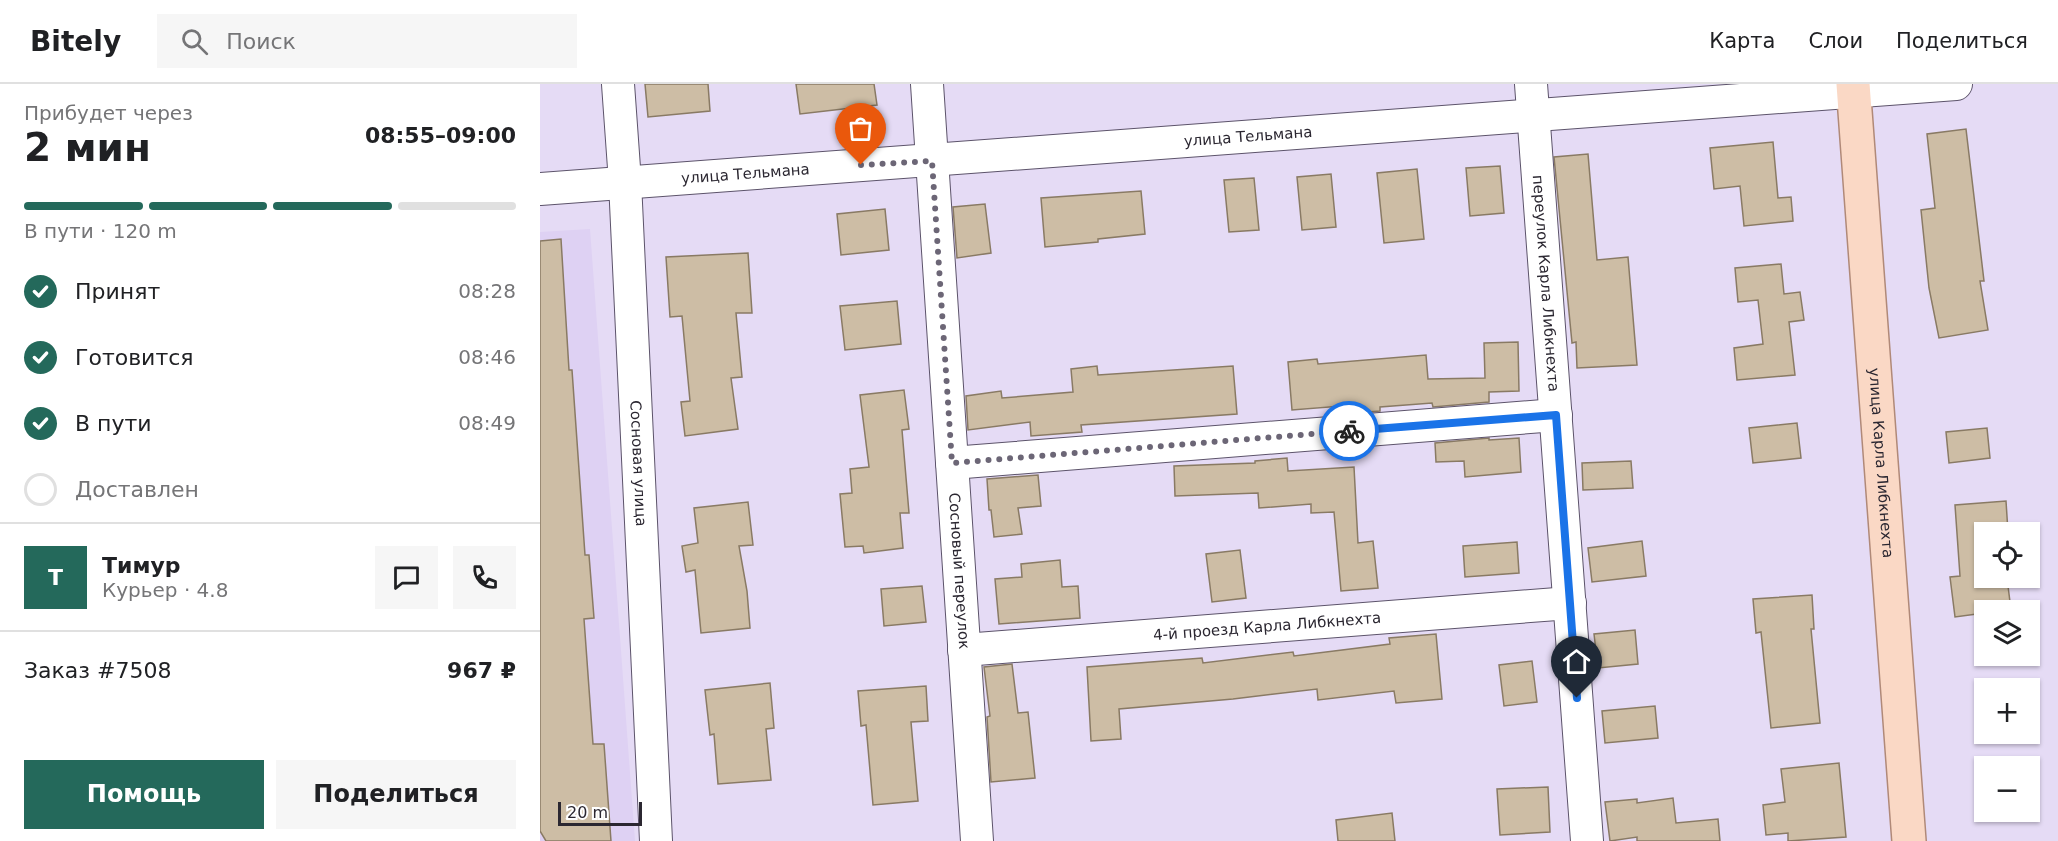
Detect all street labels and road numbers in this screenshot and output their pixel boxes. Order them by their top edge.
street label: улица Тельмана [1183,123,1313,150]
street label: улица Тельмана [681,160,810,188]
street label: переулок Карла Либкнехта [1529,174,1563,393]
street label: улица Карла Либкнехта [1865,367,1897,559]
street label: Сосновая улица [626,400,650,527]
street label: Сосновый переулок [945,492,973,650]
street label: 4-й проезд Карла Либкнехта [1152,609,1382,644]

